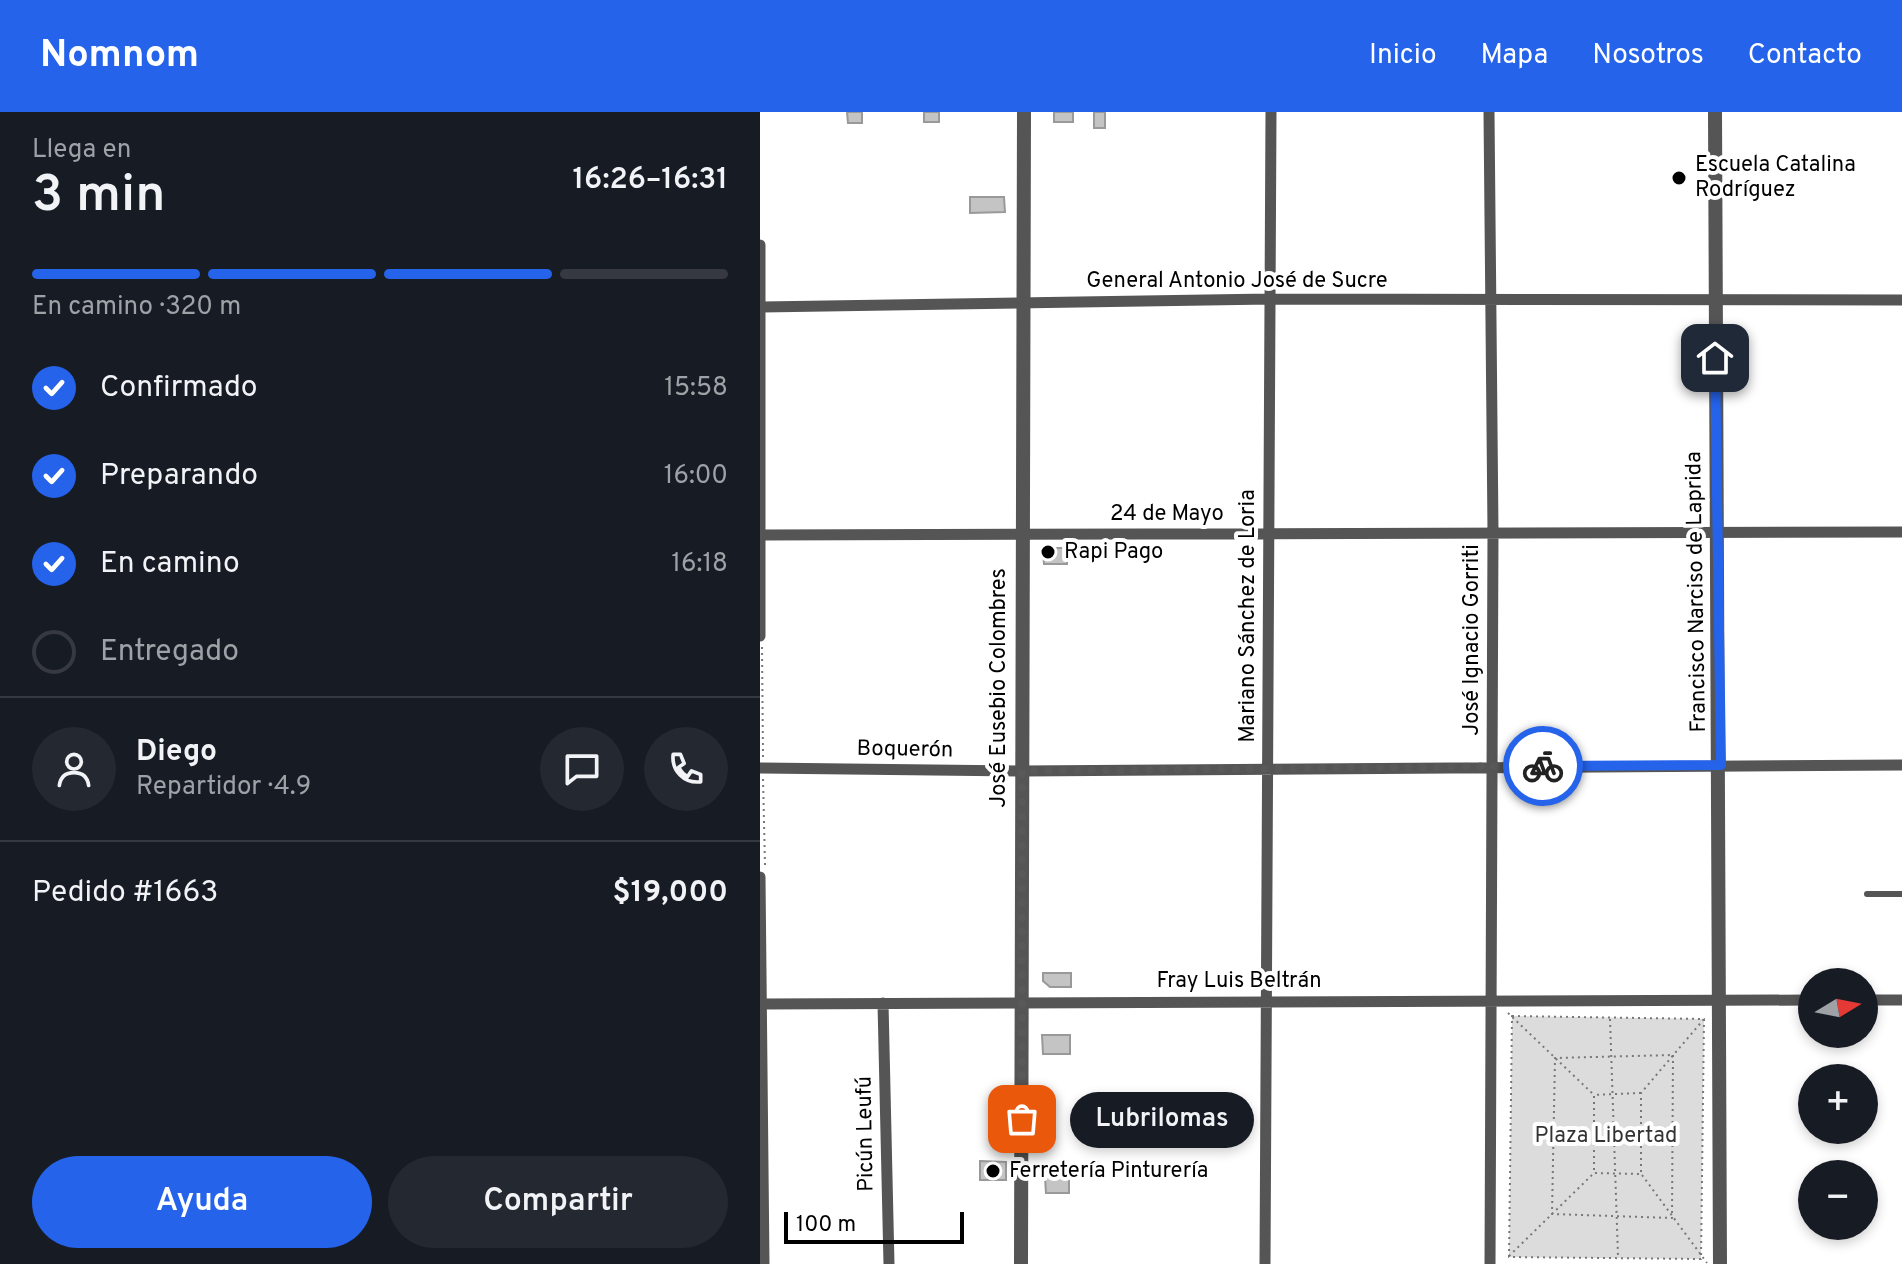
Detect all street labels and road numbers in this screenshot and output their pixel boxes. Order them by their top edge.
street label: General Antonio José de Sucre [1086,268,1388,295]
street label: Francisco Narciso de Laprida [1681,451,1713,733]
street label: Mariano Sánchez de Loria [1235,489,1262,743]
street label: 24 de Mayo [1110,501,1224,528]
street label: José Ignacio Gorriti [1459,544,1486,736]
street label: José Eusebio Colombres [986,568,1013,808]
street label: Boquerón [856,736,954,764]
street label: Fray Luis Beltrán [1156,968,1322,995]
street label: Picún Leufú [851,1076,881,1192]

